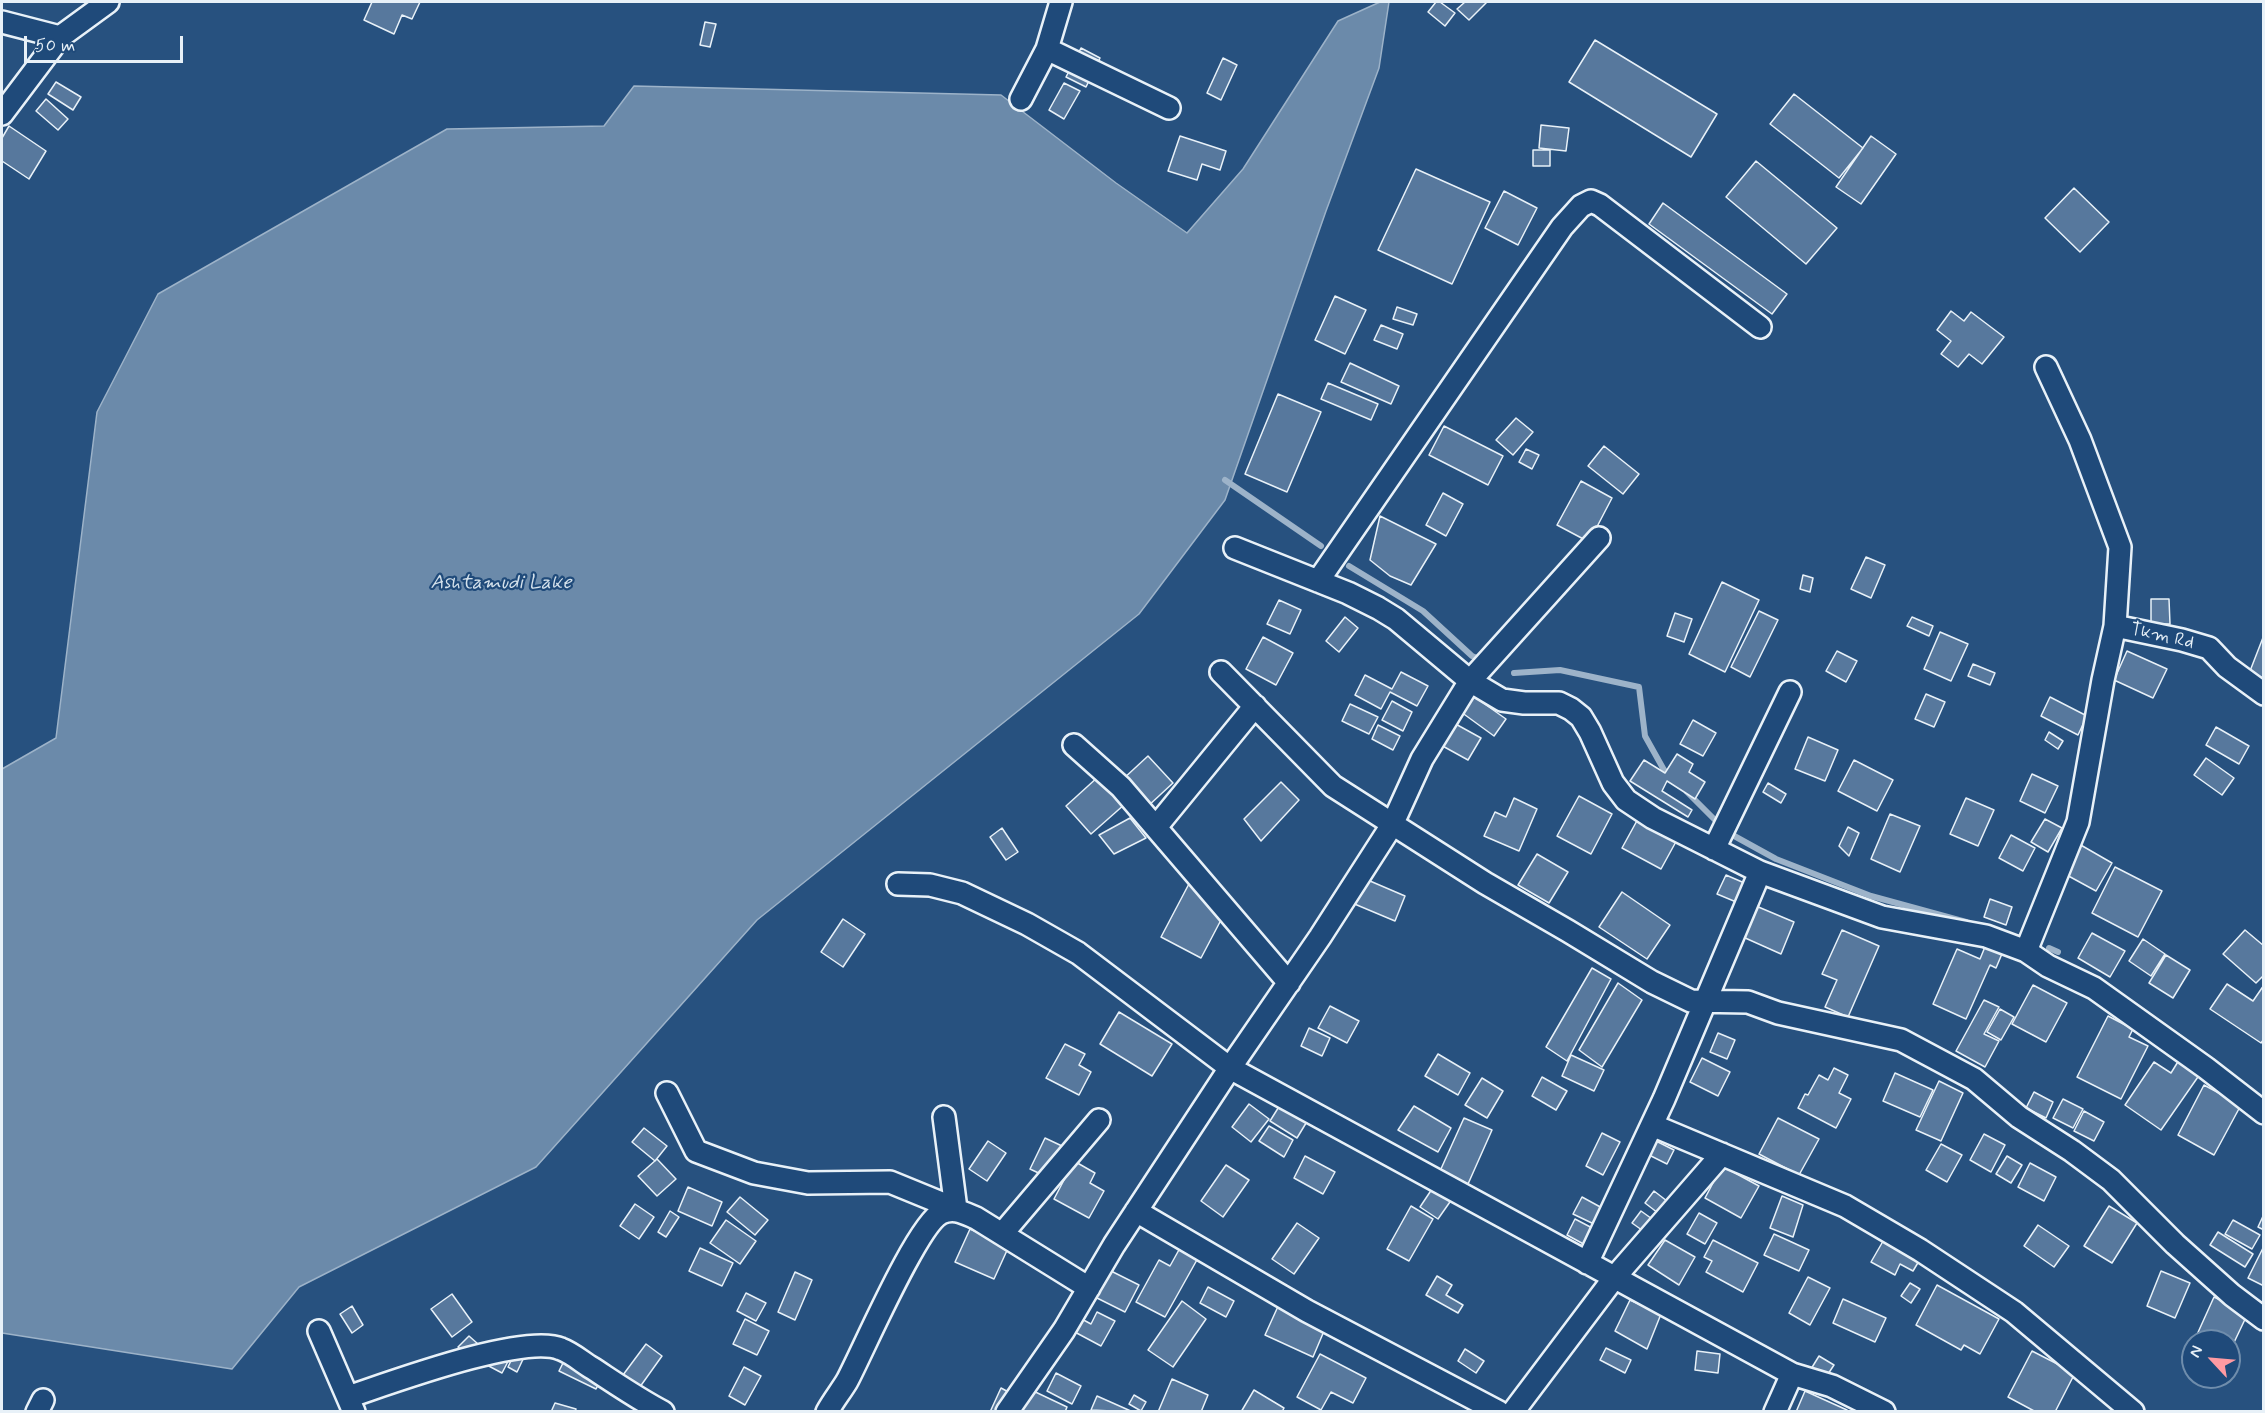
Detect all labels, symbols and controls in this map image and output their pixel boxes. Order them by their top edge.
scale bar [27,24,186,62]
text: 50 m [35,34,75,58]
water label: Ashtamudi Lake [431,572,571,596]
street label: Tkm Rd [2128,619,2196,655]
north arrow [2181,1329,2241,1389]
text: N [2184,1342,2208,1361]

